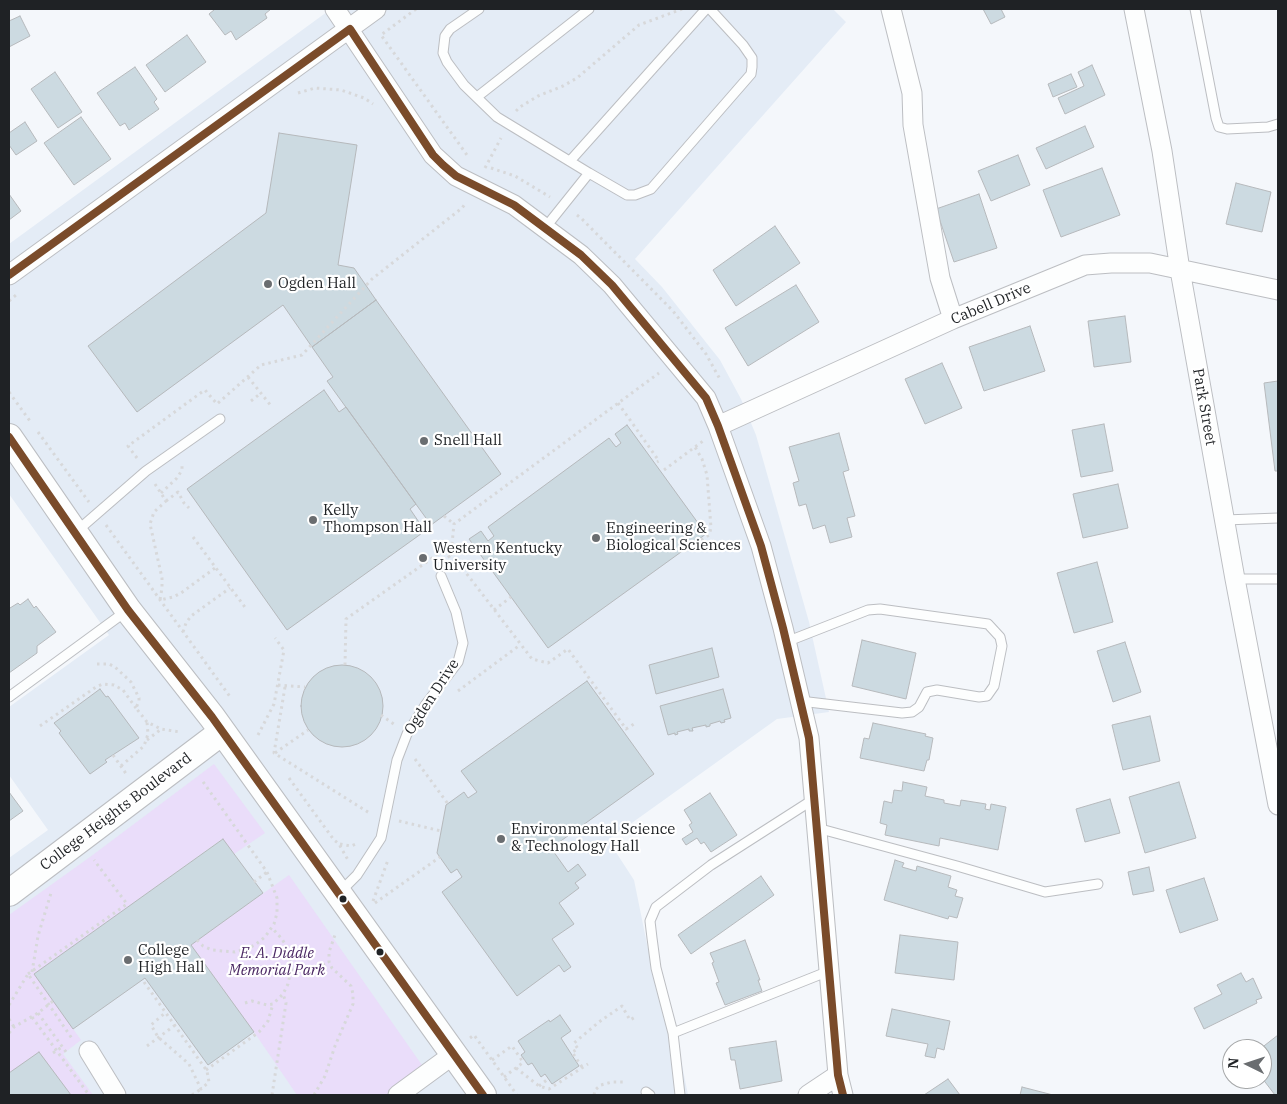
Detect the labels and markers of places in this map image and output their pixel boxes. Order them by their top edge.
place label: Ogden Hall [278,275,356,293]
marker: Ogden Hall [262,278,274,290]
place label: Snell Hall [434,432,502,450]
marker: Snell Hall [418,435,430,447]
place label: Kelly Thompson Hall [323,502,432,537]
marker: Kelly Thompson Hall [307,514,319,526]
place label: Engineering & Biological Sciences [606,520,741,555]
marker: Engineering & Biological Sciences [590,532,602,544]
place label: Western Kentucky University [433,540,562,575]
marker: Western Kentucky University [417,552,429,564]
place label: Environmental Science & Technology Hall [511,821,675,856]
marker: Environmental Science & Technology Hall [495,833,507,845]
unlabelled marker [338,894,348,904]
place label: College High Hall [138,942,205,977]
unlabelled marker [375,947,385,957]
marker: College High Hall [122,954,134,966]

